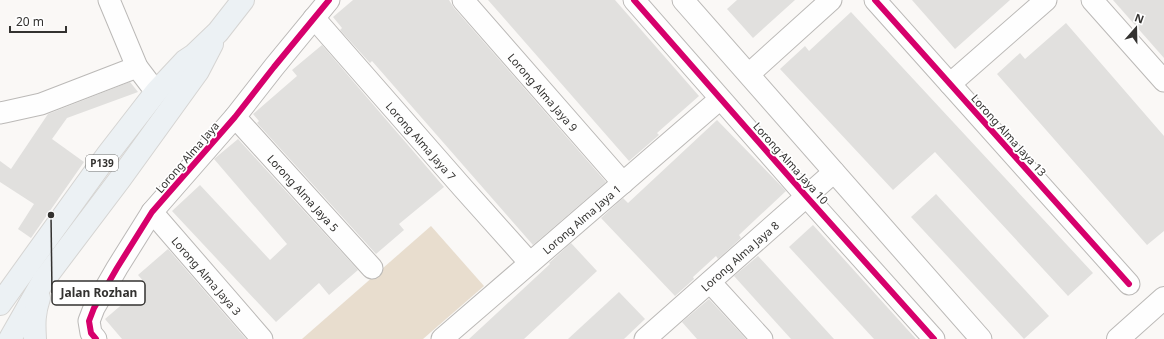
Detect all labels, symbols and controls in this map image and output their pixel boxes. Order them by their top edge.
scale bar [10,8,66,34]
north arrow [1116,8,1156,48]
text: N [1133,10,1146,27]
text: 20 m [16,13,44,30]
street label: Lorong Alma Jaya 9 [505,50,582,134]
street label: Lorong Alma Jaya 13 [968,91,1050,179]
street label: Lorong Alma Jaya 7 [383,98,460,183]
street label: Lorong Alma Jaya [152,118,222,196]
street label: Lorong Alma Jaya 10 [750,119,832,207]
street label: Lorong Alma Jaya 5 [265,151,342,234]
road number: P139 [86,155,118,171]
street label: Lorong Alma Jaya 1 [539,181,624,257]
street label: Lorong Alma Jaya 8 [697,217,782,294]
street label: Lorong Alma Jaya 3 [169,233,245,318]
callout: Jalan Rozhan [52,281,145,305]
text: Jalan Rozhan [60,284,137,301]

